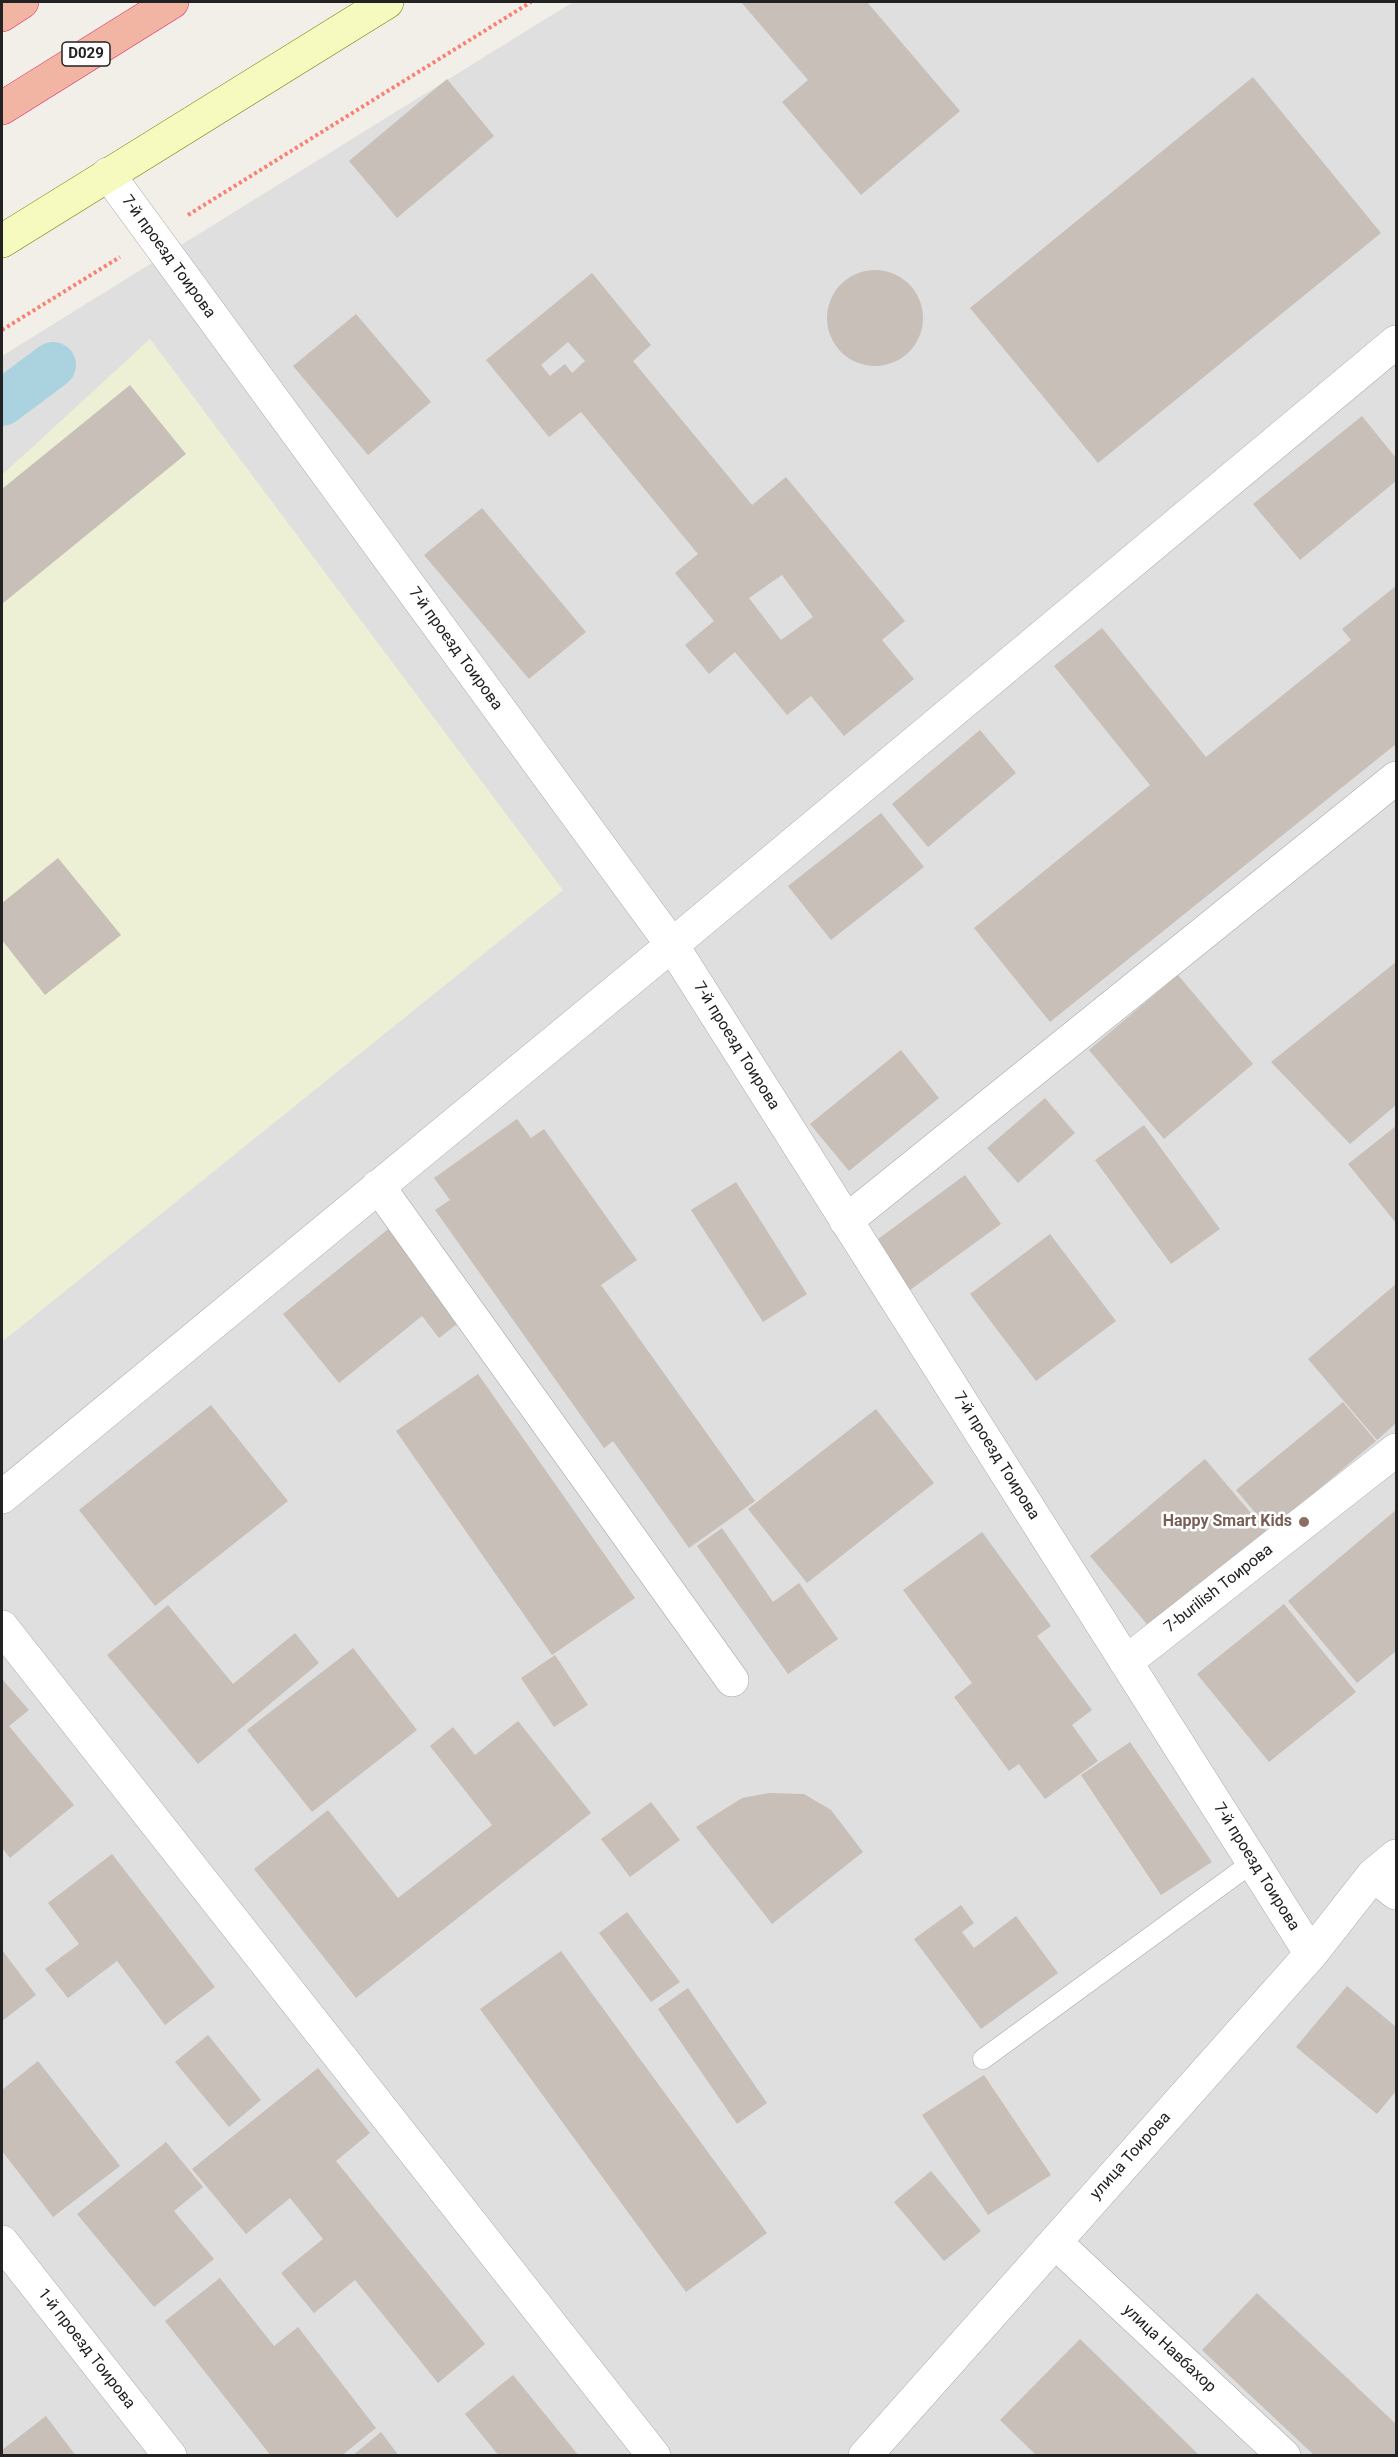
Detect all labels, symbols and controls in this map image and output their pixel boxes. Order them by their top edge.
road number: D029 [62,42,110,66]
street label: 7-й проезд Тоирова [117,192,219,322]
street label: 7-й проезд Тоирова [404,584,506,714]
street label: 7-й проезд Тоирова [689,978,783,1114]
street label: 7-й проезд Тоирова [949,1388,1043,1524]
place label: Happy Smart Kids [1163,1512,1292,1532]
marker: Happy Smart Kids [1297,1515,1311,1529]
street label: 7-burilish Тоирова [1161,1541,1277,1637]
street label: 7-й проезд Тоирова [1209,1799,1303,1935]
street label: улица Тоирова [1087,2108,1175,2204]
street label: 1-й проезд Тоирова [33,2285,139,2413]
street label: улица Навбахор [1118,2301,1220,2397]

